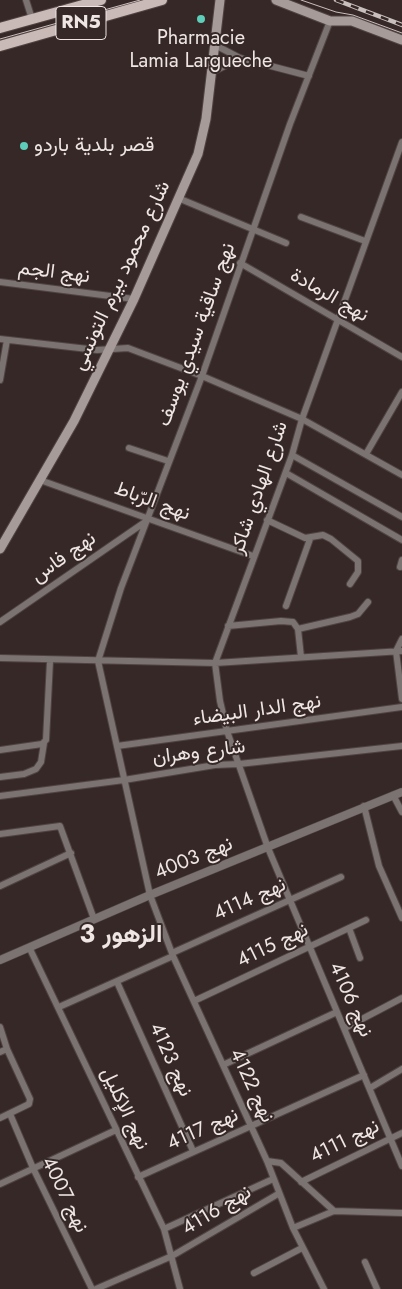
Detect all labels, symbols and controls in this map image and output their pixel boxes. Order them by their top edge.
road number: RN5 [56,6,106,40]
marker: Pharmacie Lamia Largueche [195,13,207,25]
place label: Pharmacie Lamia Largueche [130,27,272,74]
place label: قصر بلدية باردو [34,134,154,158]
marker: قصر بلدية باردو [18,140,30,152]
street label: شارع محمود بيرم التونسي [68,177,176,375]
street label: نهج ساقية سيدي يوسف [153,240,241,430]
street label: نهج الجم [17,257,91,289]
street label: نهج الرمادة [285,264,373,328]
street label: شارع الهادي شاكر [226,418,294,558]
street label: نهج الرّباط [111,477,193,527]
street label: نهج فاس [27,527,101,589]
street label: نهج الدار البيضاء [191,690,323,732]
street label: شارع وهران [151,735,247,771]
street label: نهج 4003 [151,833,237,885]
street label: نهج 4114 [210,873,290,927]
street label: نهج 4115 [233,918,313,974]
district label: الزهور 3 [80,921,162,951]
street label: نهج 4106 [323,959,377,1041]
street label: نهج 4123 [143,1019,197,1101]
street label: نهج 4122 [223,1045,279,1127]
street label: نهج الإكليل [95,1064,153,1154]
street label: نهج 4117 [164,1104,242,1156]
street label: نهج 4111 [306,1115,384,1169]
street label: نهج 4007 [35,1153,93,1237]
street label: نهج 4116 [178,1181,256,1241]

